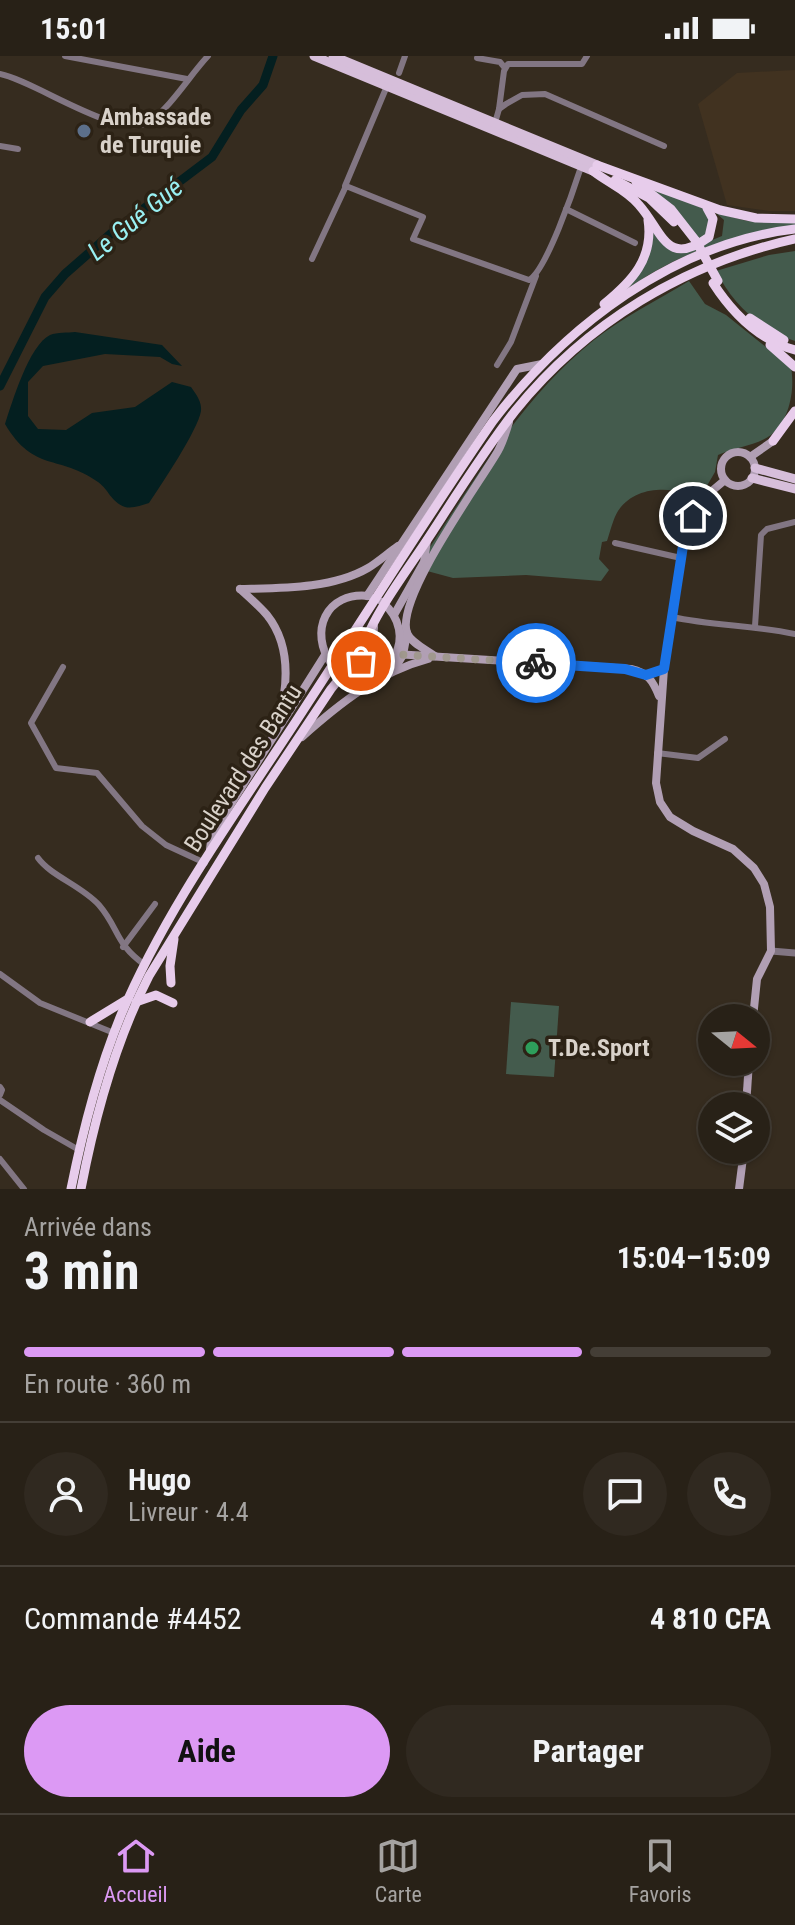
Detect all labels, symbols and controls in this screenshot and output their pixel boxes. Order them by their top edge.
text: 15:01 [40,11,109,46]
place label: Ambassade de Turquie [100,103,211,159]
marker: Ambassade de Turquie [75,122,93,140]
water label: Le Gué Gué [81,172,189,266]
pin [659,482,727,550]
icon: home [671,494,715,538]
courier [496,623,576,703]
pin [327,627,395,695]
icon: bag [339,639,383,683]
icon: bike [514,641,558,685]
street label: Boulevard des Bantu [178,679,308,857]
north arrow [698,1004,770,1076]
map controls [698,1004,770,1164]
place label: T.De.Sport [548,1034,650,1062]
marker: T.De.Sport [523,1039,541,1057]
button: layers [698,1092,770,1164]
text: Arrivée dans [24,1212,152,1242]
text: 15:04–15:09 [617,1240,771,1275]
text: 3 min [24,1241,140,1302]
text: En route · 360 m [24,1369,191,1399]
button: person [24,1452,108,1536]
button: chat [583,1452,667,1536]
button: phone [687,1452,771,1536]
text: Hugo [128,1462,191,1497]
text: Livreur · 4.4 [128,1497,249,1527]
text: Commande #4452 [24,1601,242,1636]
text: 4 810 CFA [650,1601,771,1636]
button: Aide [24,1705,390,1797]
button: Partager [406,1705,771,1797]
tab: Accueil [104,1834,168,1907]
tab: Carte [375,1834,422,1907]
tab: Favoris [629,1834,691,1907]

